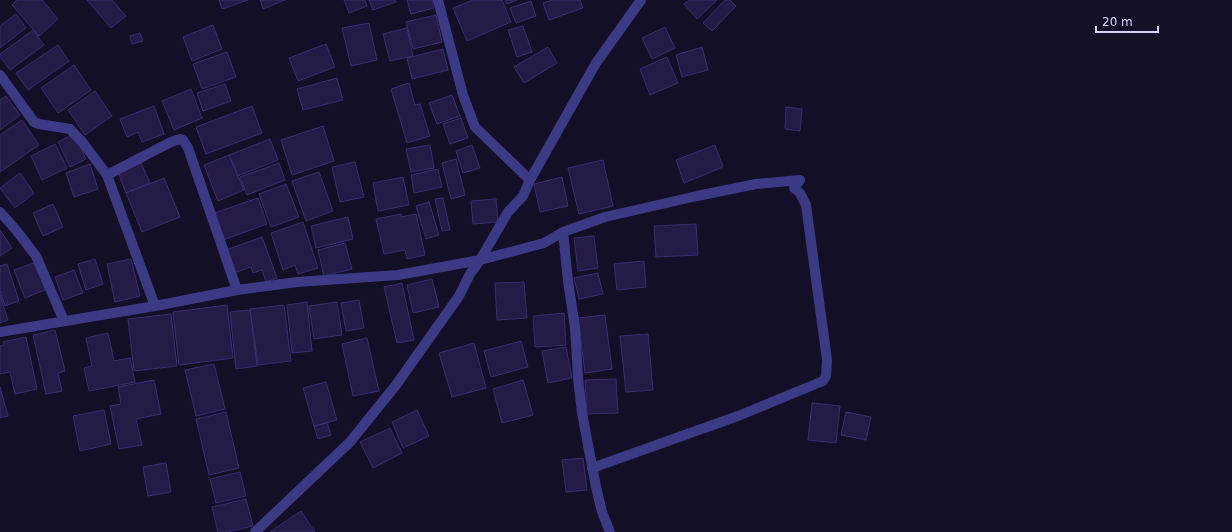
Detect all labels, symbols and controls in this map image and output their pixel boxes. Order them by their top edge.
scale bar [1096,8,1158,34]
text: 20 m [1102,15,1133,29]

